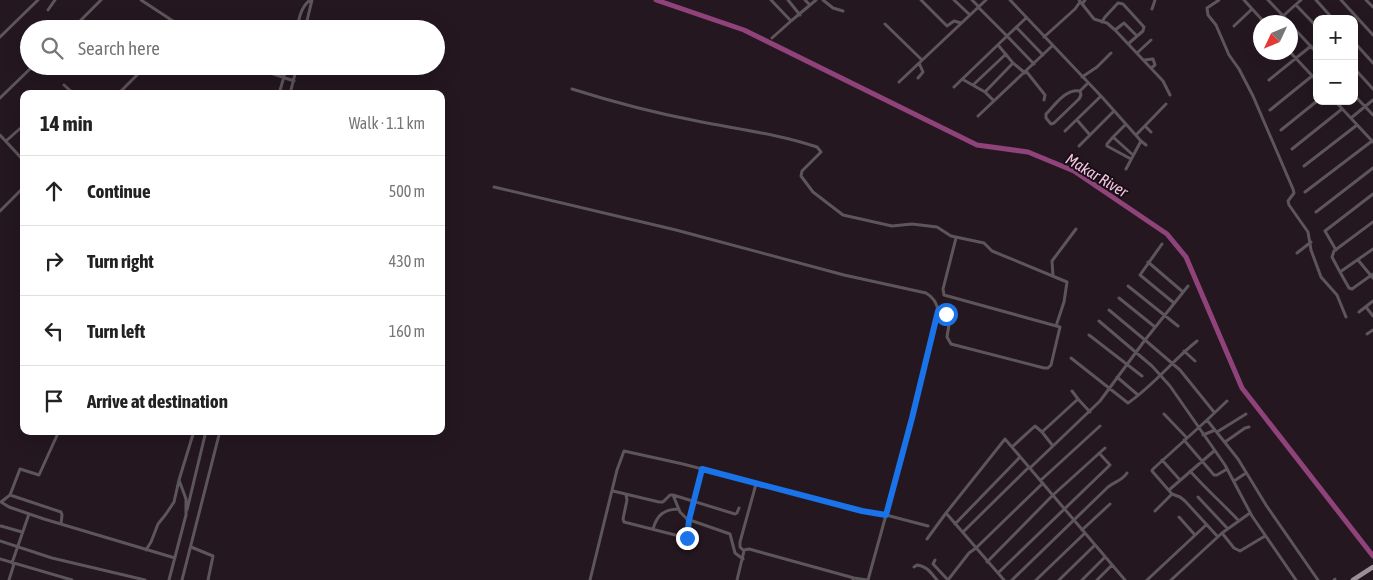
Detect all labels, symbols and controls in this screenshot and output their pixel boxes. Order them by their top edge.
north arrow [1253,15,1298,60]
map controls [1313,15,1358,105]
button: + [1313,15,1358,60]
search box [20,20,445,75]
icon: search [38,34,66,62]
text: Search here [78,37,160,59]
button: − [1313,60,1358,105]
text: 14 min [40,111,93,135]
text: Walk · 1.1 km [349,114,425,132]
water label: Makar River [1063,149,1132,201]
icon: ahead [40,177,68,205]
text: Continue [87,180,151,202]
text: 500 m [389,182,425,200]
icon: right [40,247,68,275]
text: Turn right [87,250,154,272]
text: 430 m [389,252,425,270]
route start [935,303,958,326]
icon: left [40,317,68,345]
text: Turn left [87,320,145,342]
text: 160 m [389,322,425,340]
icon: arrive [40,387,68,415]
text: Arrive at destination [87,390,228,412]
route end [676,527,699,550]

